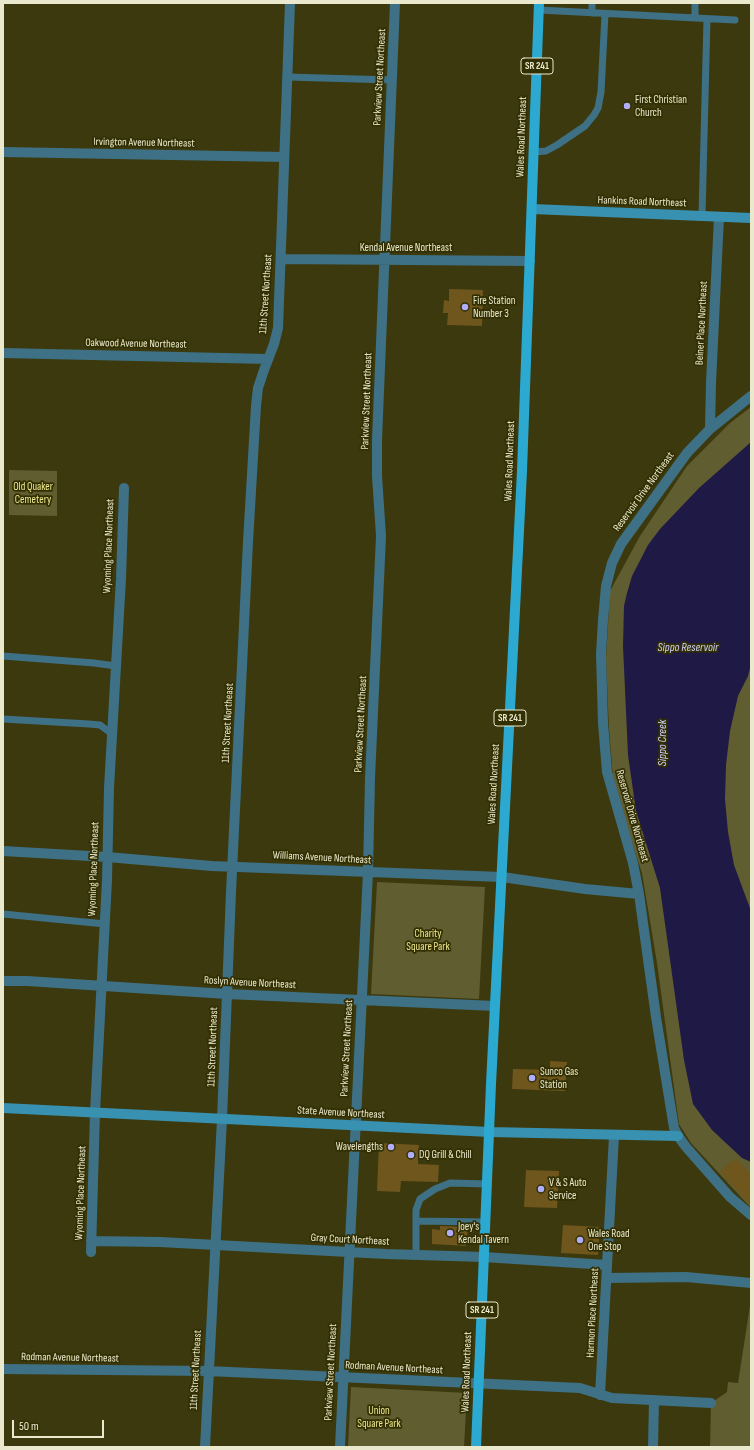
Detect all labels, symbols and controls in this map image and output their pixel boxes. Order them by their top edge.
street label: Parkview Street Northeast [371,28,389,126]
road number: SR 241 [521,58,553,74]
place label: First Christian Church [635,93,687,119]
street label: Wales Road Northeast [514,96,530,178]
marker: First Christian Church [622,101,632,111]
street label: Irvington Avenue Northeast [93,136,195,150]
street label: Hankins Road Northeast [597,194,687,210]
street label: Kendal Avenue Northeast [360,241,452,255]
street label: 11th Street Northeast [257,254,275,334]
street label: Beiner Place Northeast [693,281,711,365]
place label: Fire Station Number 3 [473,294,515,320]
marker: Fire Station Number 3 [460,302,470,312]
street label: Oakwood Avenue Northeast [85,337,187,351]
street label: Parkview Street Northeast [359,352,375,450]
street label: Wales Road Northeast [502,420,518,502]
street label: Reservoir Drive Northeast [611,450,677,534]
park label: Old Quaker Cemetery [13,480,53,506]
street label: Wyoming Place Northeast [101,498,117,594]
water label: Sippo Reservoir [658,641,718,655]
street label: Parkview Street Northeast [352,675,370,773]
street label: 11th Street Northeast [219,683,237,763]
road number: SR 241 [494,710,526,726]
water label: Sippo Creek [656,720,670,766]
street label: Wales Road Northeast [485,743,503,825]
street label: Reservoir Drive Northeast [613,768,651,864]
street label: Wyoming Place Northeast [86,821,102,917]
street label: Williams Avenue Northeast [272,849,372,867]
park label: Charity Square Park [406,927,450,953]
street label: Roslyn Avenue Northeast [204,974,296,992]
street label: Parkview Street Northeast [338,999,356,1097]
street label: 11th Street Northeast [205,1007,221,1087]
place label: Sunco Gas Station [540,1065,578,1091]
marker: Sunco Gas Station [527,1073,537,1083]
street label: State Avenue Northeast [297,1104,385,1122]
place label: Wavelengths [336,1140,383,1154]
marker: Wavelengths [386,1142,396,1152]
street label: Wyoming Place Northeast [73,1145,89,1241]
place label: DQ Grill & Chill [419,1148,472,1162]
marker: DQ Grill & Chill [406,1150,416,1160]
place label: V & S Auto Service [549,1176,587,1202]
marker: V & S Auto Service [536,1184,546,1194]
place label: Joey's Kendal Tavern [458,1220,509,1246]
place label: Wales Road One Stop [588,1227,630,1253]
marker: Joey's Kendal Tavern [445,1228,455,1238]
street label: Gray Court Northeast [310,1231,390,1249]
marker: Wales Road One Stop [575,1235,585,1245]
street label: Harmon Place Northeast [584,1268,602,1358]
road number: SR 241 [466,1302,498,1318]
street label: Parkview Street Northeast [322,1323,340,1421]
street label: 11th Street Northeast [187,1330,205,1410]
street label: Wales Road Northeast [459,1331,475,1413]
street label: Rodman Avenue Northeast [21,1351,119,1365]
street label: Rodman Avenue Northeast [345,1359,443,1377]
park label: Union Square Park [357,1404,401,1430]
scale bar [14,1412,106,1438]
text: 50 m [19,1419,39,1434]

